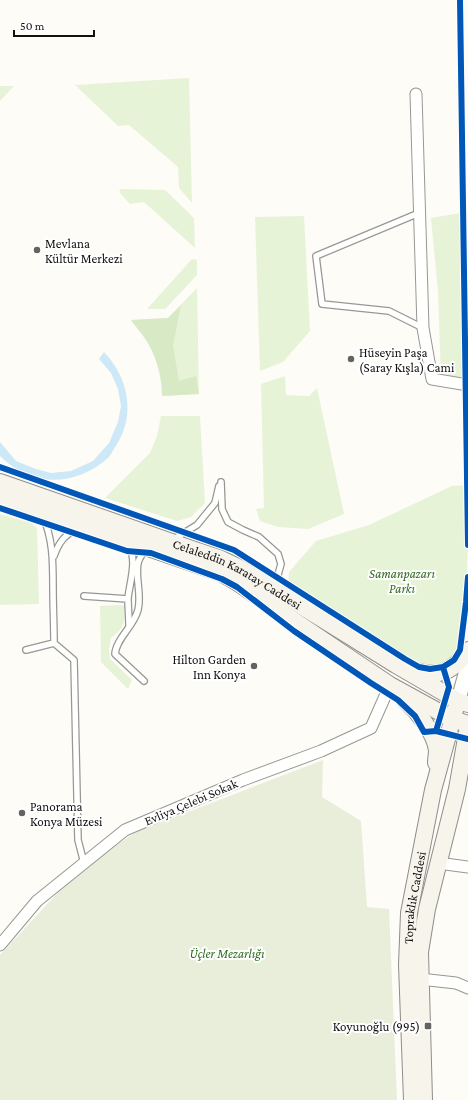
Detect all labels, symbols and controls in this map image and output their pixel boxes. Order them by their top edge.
scale bar [14,12,94,38]
text: 50 m [20,19,45,33]
place label: Mevlana Kültür Merkezi [45,236,123,266]
marker: Mevlana Kültür Merkezi [32,245,42,255]
place label: Hüseyin Paşa (Saray Kışla) Cami [359,345,455,376]
marker: Hüseyin Paşa (Saray Kışla) Cami [346,354,356,364]
street label: Celaleddin Karatay Caddesi [171,535,305,612]
park label: Samanpazarı Parkı [369,566,435,596]
place label: Hilton Garden Inn Konya [172,652,246,682]
marker: Hilton Garden Inn Konya [249,661,259,671]
street label: Evliya Çelebi Sokak [142,775,241,828]
place label: Panorama Konya Müzesi [30,799,103,829]
marker: Panorama Konya Müzesi [17,808,27,818]
street label: Topraklık Caddesi [400,850,428,944]
park label: Üçler Mezarlığı [189,946,265,961]
place label: Koyunoğlu (995) [333,1019,420,1035]
marker: Koyunoğlu (995) [423,1021,433,1031]

